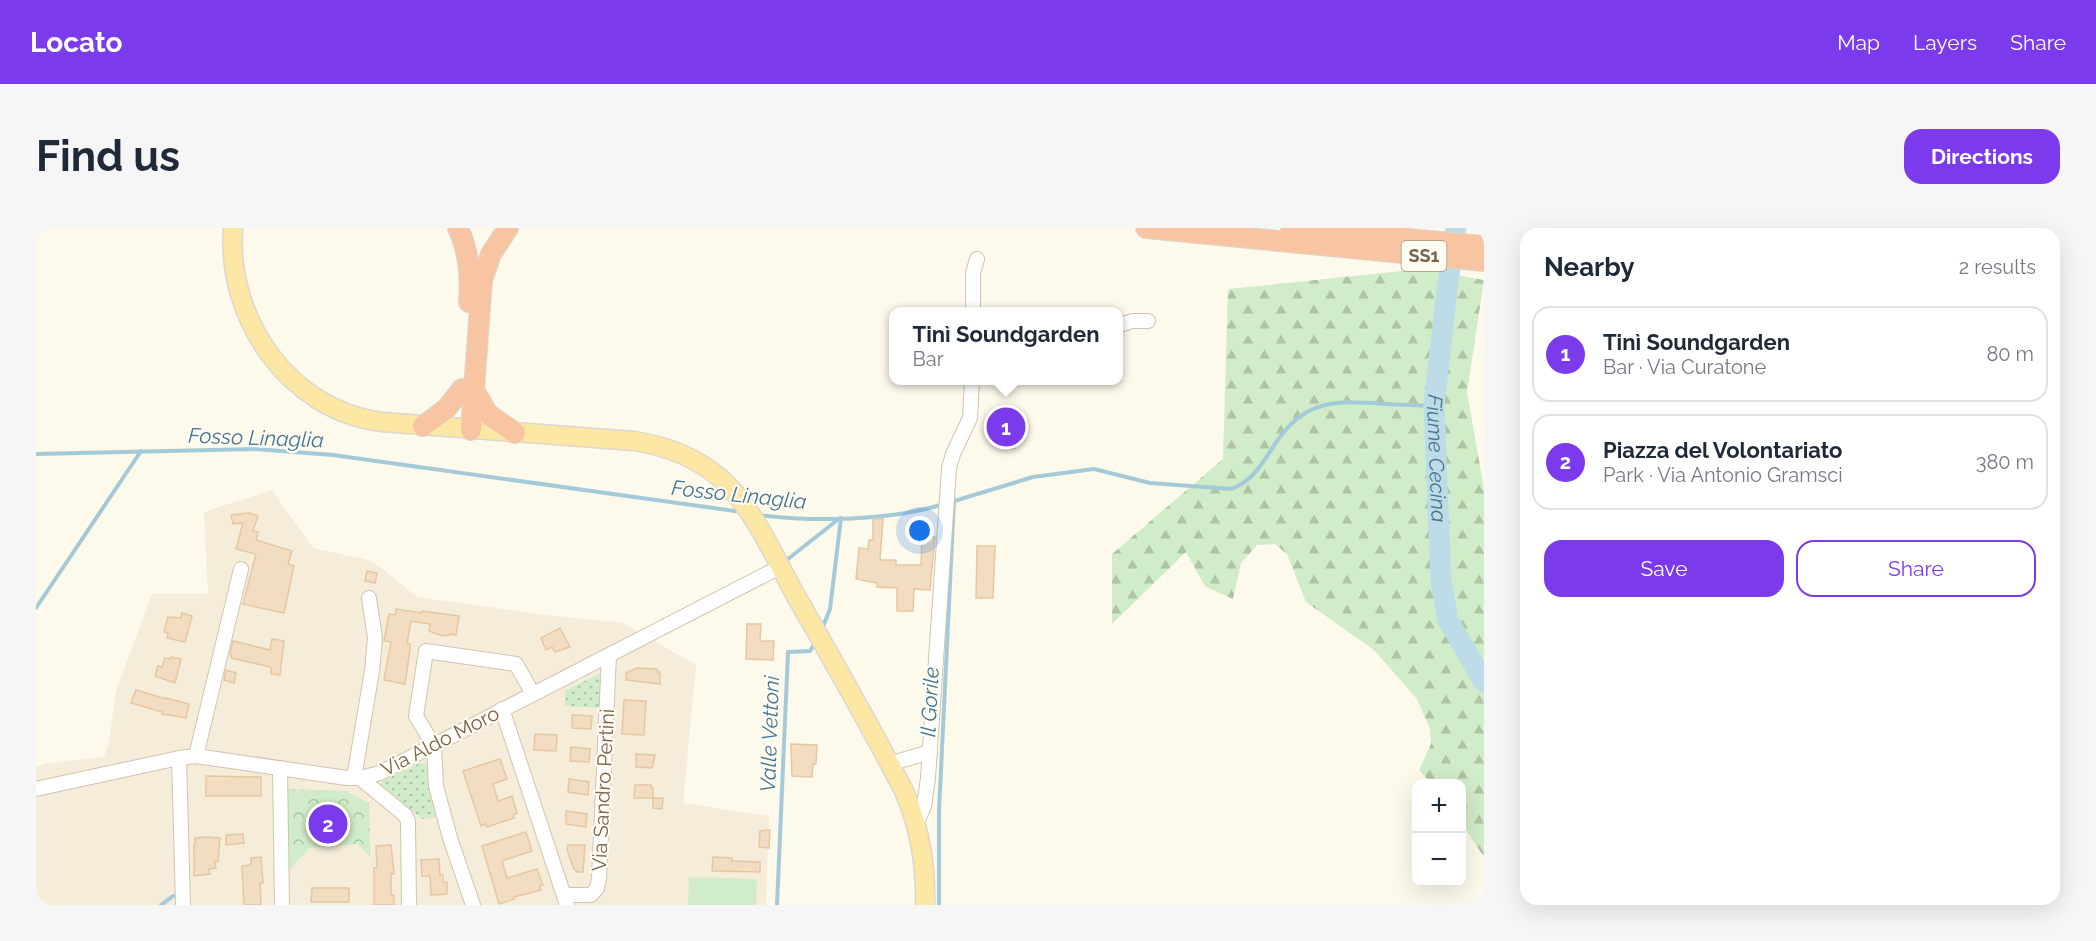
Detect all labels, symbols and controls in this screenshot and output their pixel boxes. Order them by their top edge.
text: Locato [30,26,122,59]
text: Map [1837,30,1880,55]
text: Layers [1913,30,1977,55]
text: Share [2010,30,2066,55]
button: Directions [1904,129,2060,184]
text: Find us [36,132,180,181]
road number: SS1 [1402,241,1446,271]
text: Nearby [1544,252,1634,282]
text: 2 results [1959,255,2036,279]
popup [889,307,1123,385]
text: Tinì Soundgarden [913,321,1099,347]
text: Tinì Soundgarden [1603,329,1790,355]
text: 1 [1561,342,1570,366]
text: 80 m [1986,342,2034,366]
text: Bar [913,347,944,371]
text: Bar · Via Curatone [1603,355,1766,379]
water label: Fiume Cecina [1422,393,1452,523]
pin: 1 [986,404,1026,450]
water label: Fosso Linaglia [188,423,324,452]
text: Piazza del Volontariato [1603,437,1842,463]
text: 2 [1560,450,1571,474]
text: 380 m [1976,450,2034,474]
text: Park · Via Antonio Gramsci [1603,463,1843,487]
water label: Fosso Linaglia [670,475,808,514]
your location [905,516,934,545]
button: Save [1544,540,1784,597]
button: Share [1796,540,2036,597]
water label: Il Gorile [915,666,944,738]
water label: Valle Vettoni [755,675,784,793]
street label: Via Aldo Moro [377,701,503,781]
street label: Via Sandro Pertini [587,708,619,872]
map controls [1412,779,1466,887]
button: + [1412,779,1466,833]
pin: 2 [308,802,348,846]
button: − [1412,833,1466,887]

